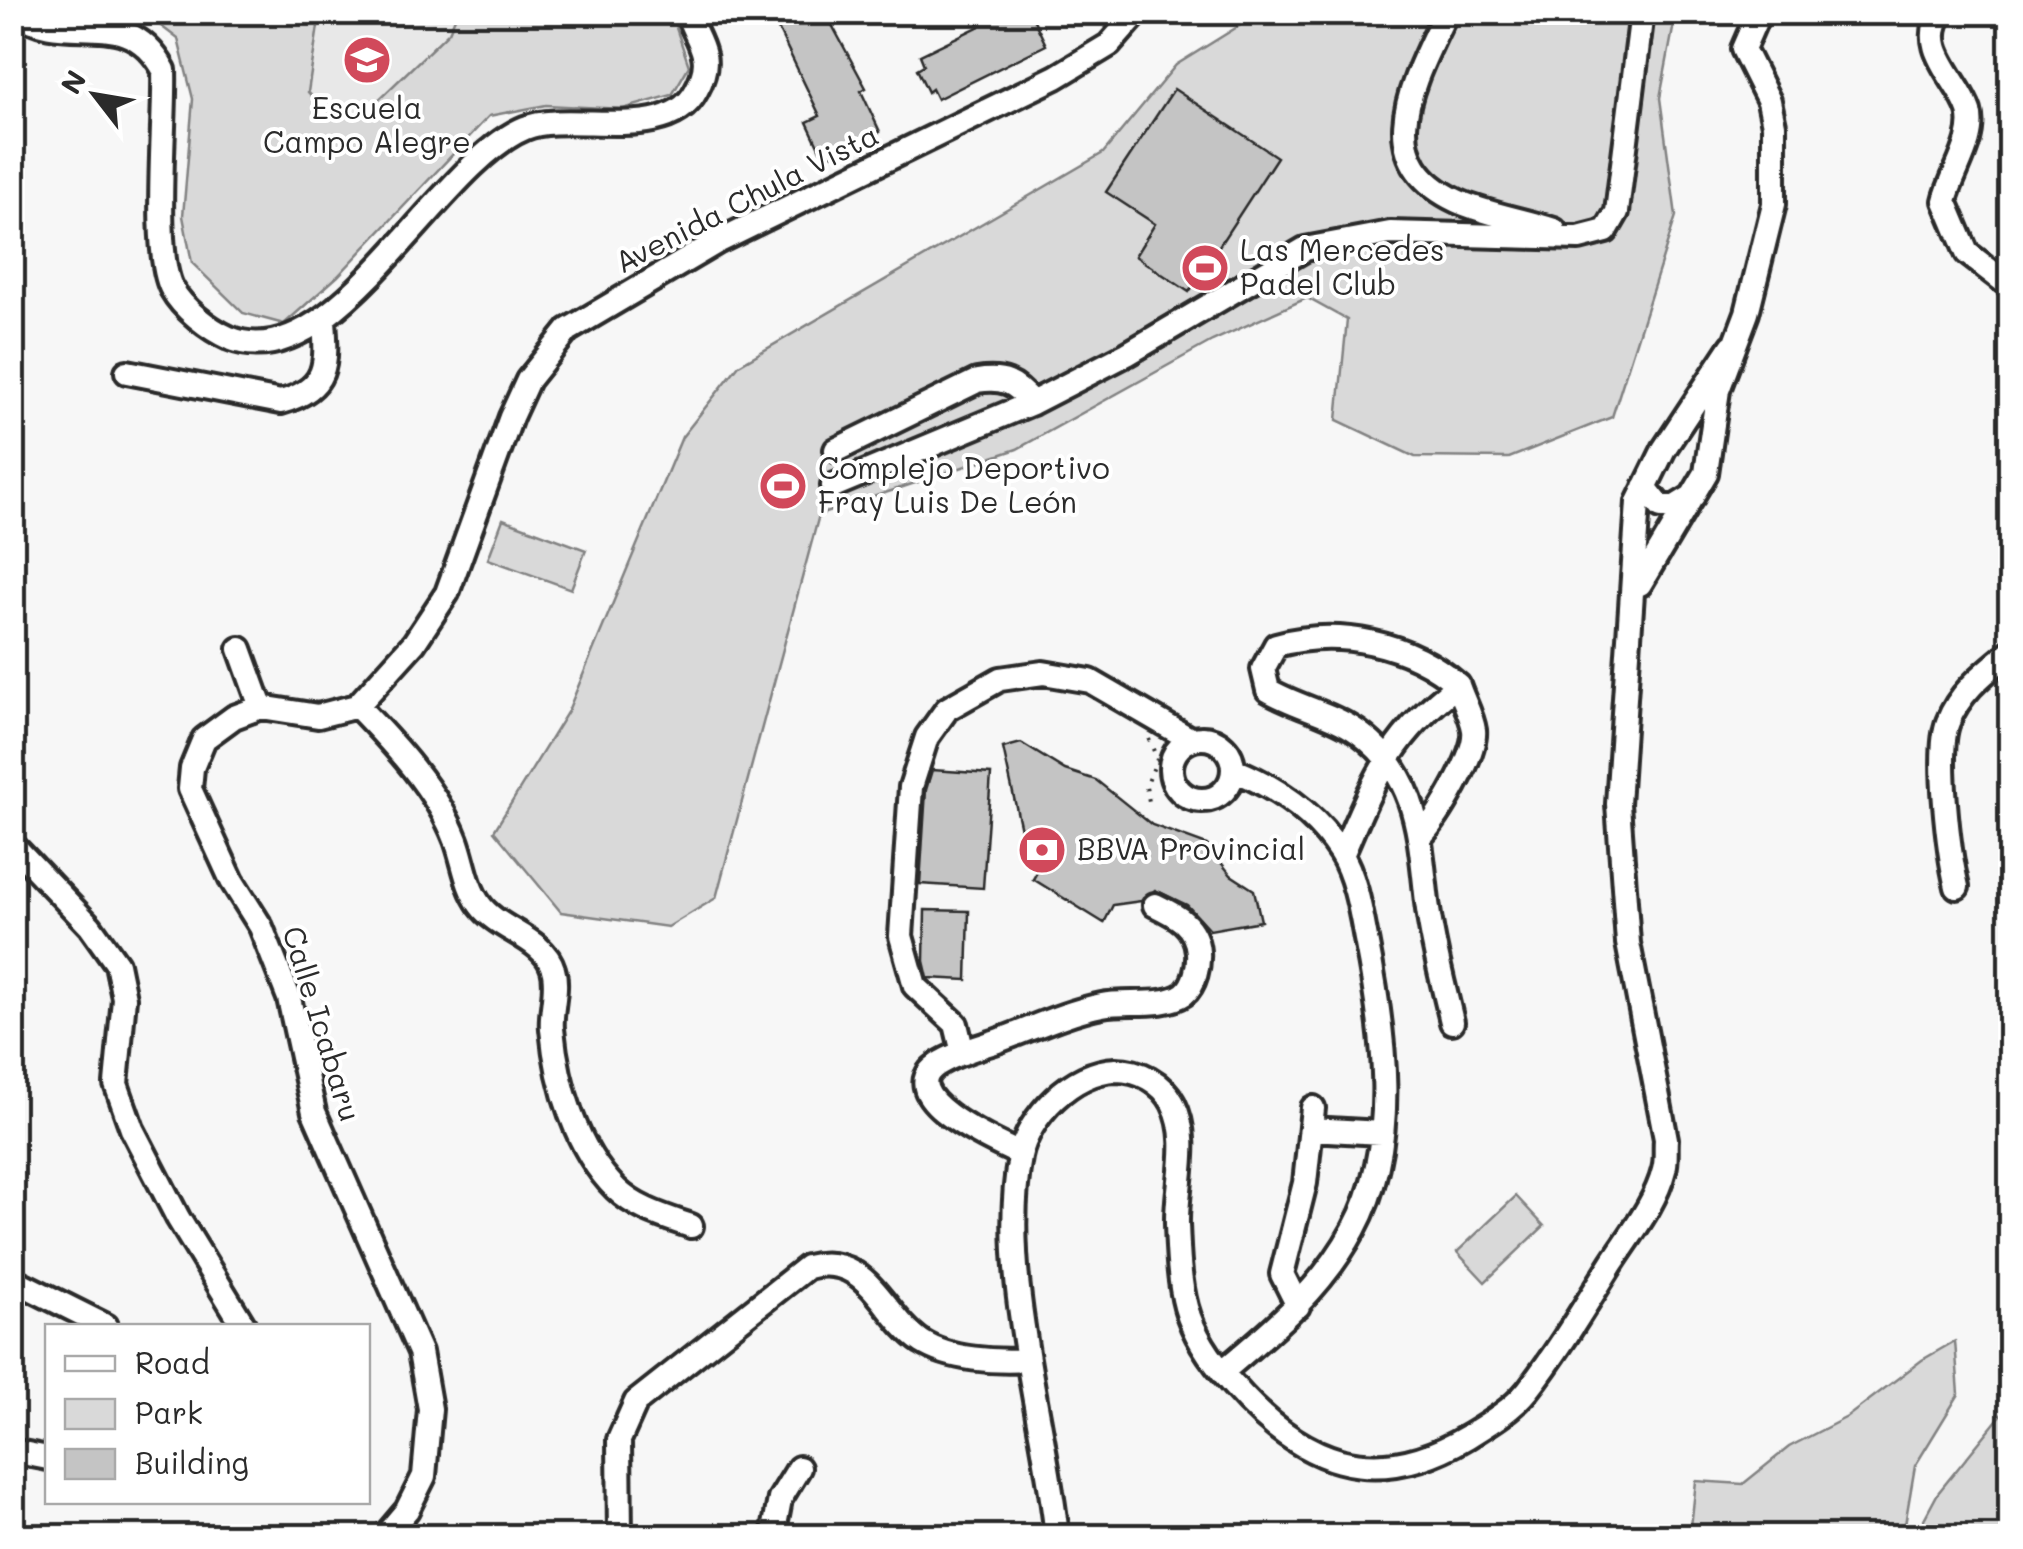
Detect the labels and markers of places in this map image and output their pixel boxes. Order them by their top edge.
school or university icon: Escuela Campo Alegre [341,34,393,86]
place label: Escuela Campo Alegre [263,87,471,161]
place label: Las Mercedes Padel Club [1240,229,1445,303]
sports icon: Las Mercedes Padel Club [1179,242,1231,294]
place label: Complejo Deportivo Fray Luis De León [818,447,1110,521]
sports icon: Complejo Deportivo Fray Luis De León [757,460,809,512]
bank icon: BBVA Provincial [1016,824,1068,876]
place label: BBVA Provincial [1077,828,1305,868]

